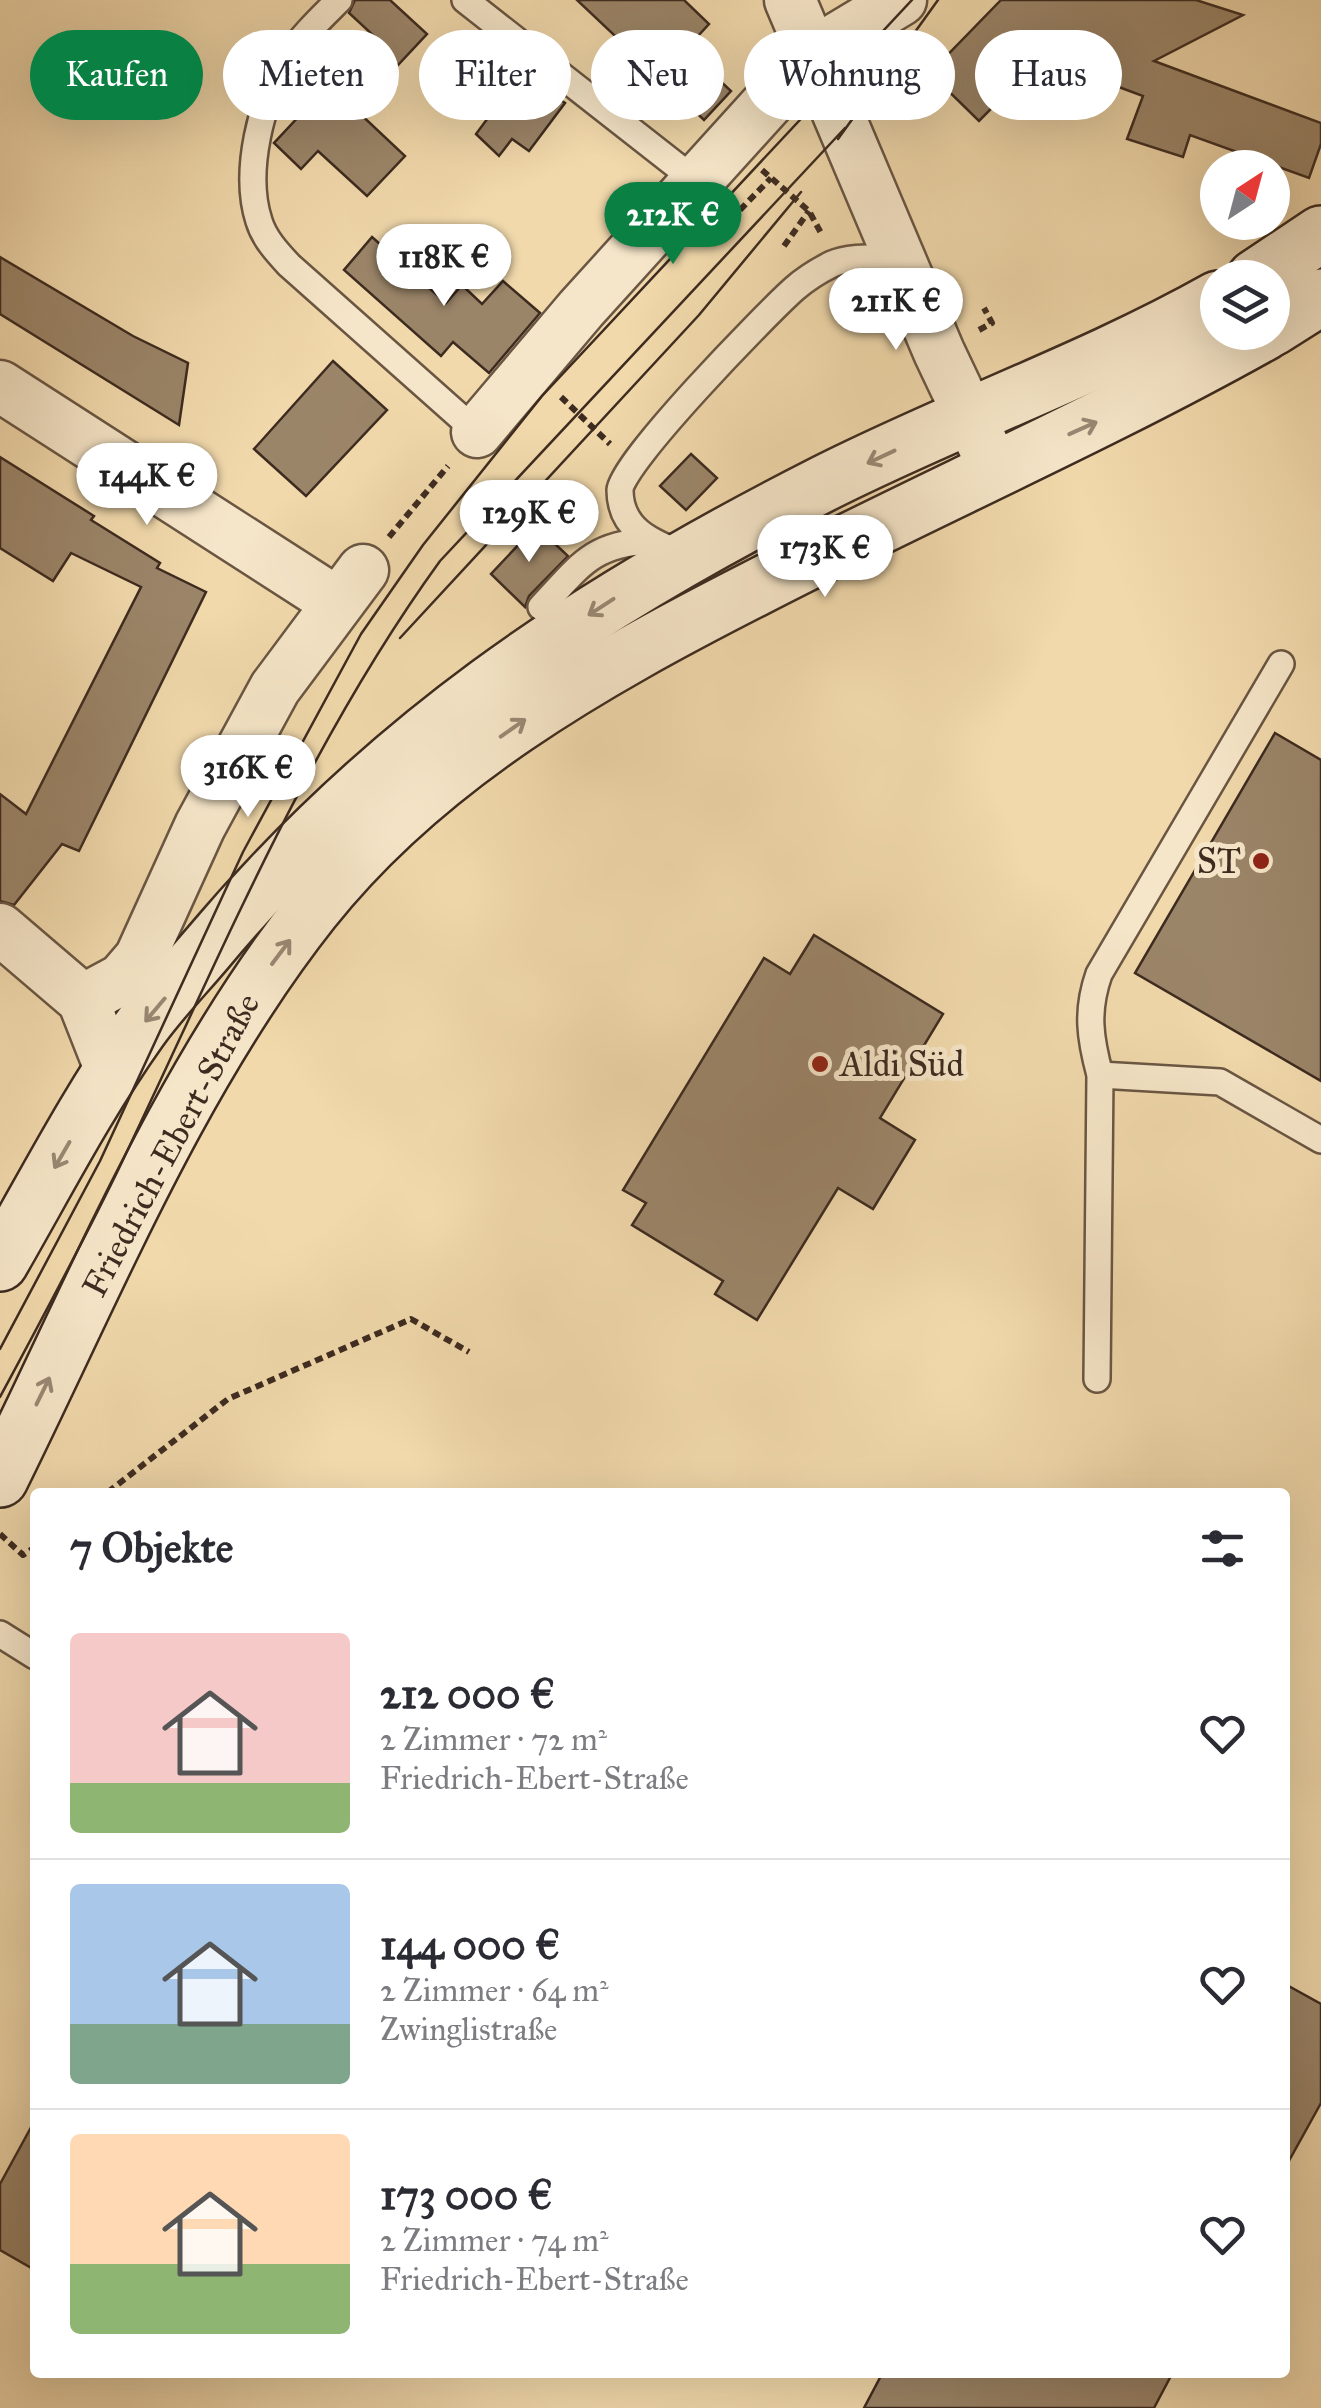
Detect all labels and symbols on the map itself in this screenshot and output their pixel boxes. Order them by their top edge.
north arrow [1200,150,1290,240]
pin: 212K € [592,182,754,267]
pin: 118K € [363,224,525,309]
pin: 211K € [815,268,977,353]
one-way arrow [1067,418,1097,437]
pin: 144K € [66,443,228,528]
one-way arrow [866,449,897,467]
pin: 129K € [448,480,610,565]
pin: 173K € [744,515,906,600]
one-way arrow [587,596,616,617]
one-way arrow [499,718,527,739]
pin: 316K € [167,735,329,820]
place label: ST [1197,840,1241,883]
marker: ST [1250,850,1272,872]
one-way arrow [270,939,291,966]
street label: Friedrich-Ebert-Straße [73,986,269,1304]
one-way arrow [144,997,166,1023]
place label: Aldi Süd [838,1043,964,1086]
marker: Aldi Süd [809,1053,831,1075]
one-way arrow [52,1140,72,1169]
one-way arrow [34,1377,53,1406]

